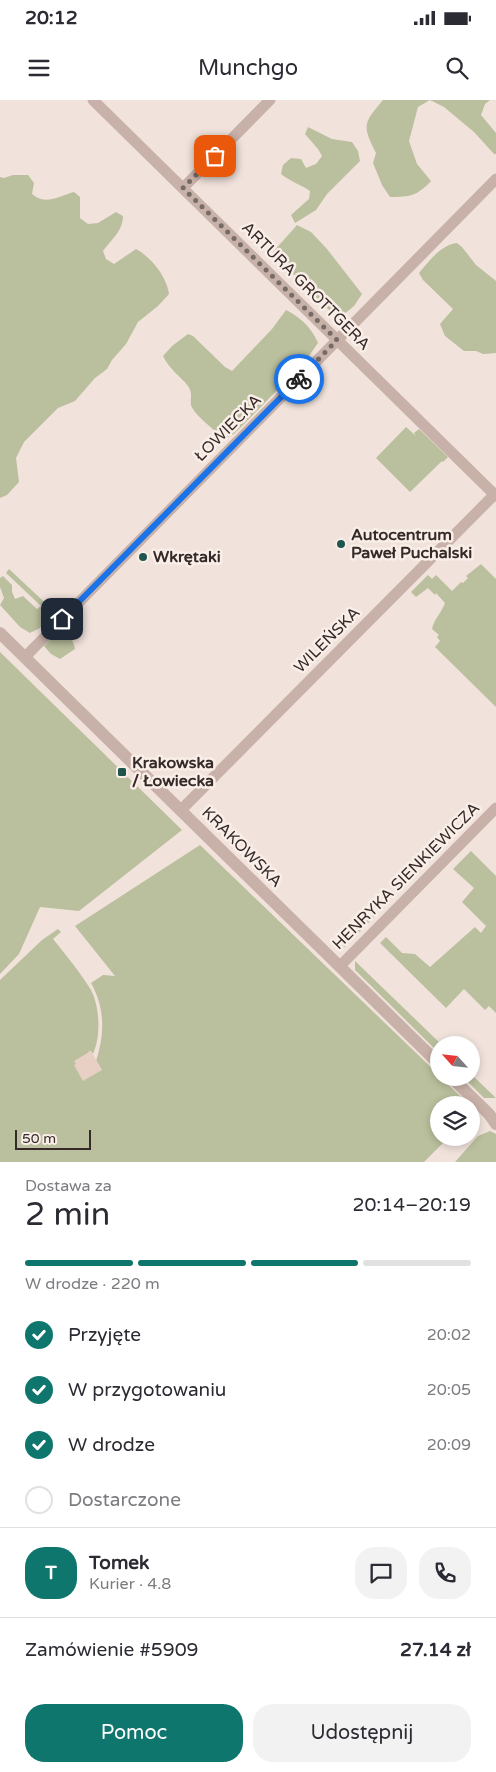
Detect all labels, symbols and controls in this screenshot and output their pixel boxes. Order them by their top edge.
text: 20:12 [25,7,78,29]
icon: menu [25,54,53,82]
icon: search [443,54,471,82]
text: Munchgo [198,55,298,81]
pin [194,135,236,177]
icon: bag [201,142,229,170]
street label: ARTURA GROTTGERA [238,218,374,354]
courier [274,354,324,404]
icon: bike [285,365,313,393]
street label: ŁOWIECKA [190,390,266,466]
place label: Autocentrum Paweł Puchalski [351,525,472,563]
marker: Autocentrum Paweł Puchalski [335,538,347,550]
place label: Wkrętaki [153,547,221,567]
marker: Wkrętaki [137,551,149,563]
pin [41,598,83,640]
street label: WILEŃSKA [290,603,364,677]
icon: home [48,605,76,633]
place label: Krakowska / Łowiecka [132,753,214,791]
marker: Krakowska / Łowiecka [116,766,128,778]
street label: HENRYKA SIENKIEWICZA [328,798,484,954]
street label: KRAKOWSKA [198,803,286,891]
north arrow [430,1036,480,1086]
map controls [430,1036,480,1146]
button: layers [430,1096,480,1146]
scale bar [15,1127,91,1150]
text: 50 m [22,1130,56,1147]
text: Dostawa za [25,1176,112,1196]
text: 20:14–20:19 [352,1194,471,1216]
text: 2 min [25,1196,110,1234]
text: W drodze · 220 m [25,1274,160,1294]
icon: check [25,1321,53,1349]
text: Przyjęte [68,1324,141,1346]
text: 20:02 [427,1325,471,1345]
icon: check [25,1376,53,1404]
text: W przygotowaniu [68,1379,226,1401]
text: 20:05 [427,1380,471,1400]
icon: check [25,1431,53,1459]
text: W drodze [68,1434,155,1456]
text: 20:09 [427,1435,471,1455]
text: Dostarczone [68,1489,181,1511]
button: chat [355,1547,407,1599]
button: phone [419,1547,471,1599]
text: Tomek [89,1552,149,1574]
text: T [45,1562,57,1584]
text: Kurier · 4.8 [89,1574,171,1594]
text: Zamówienie #5909 [25,1639,199,1661]
text: 27.14 zł [400,1639,471,1661]
button: Pomoc [25,1704,243,1762]
button: Udostępnij [253,1704,471,1762]

